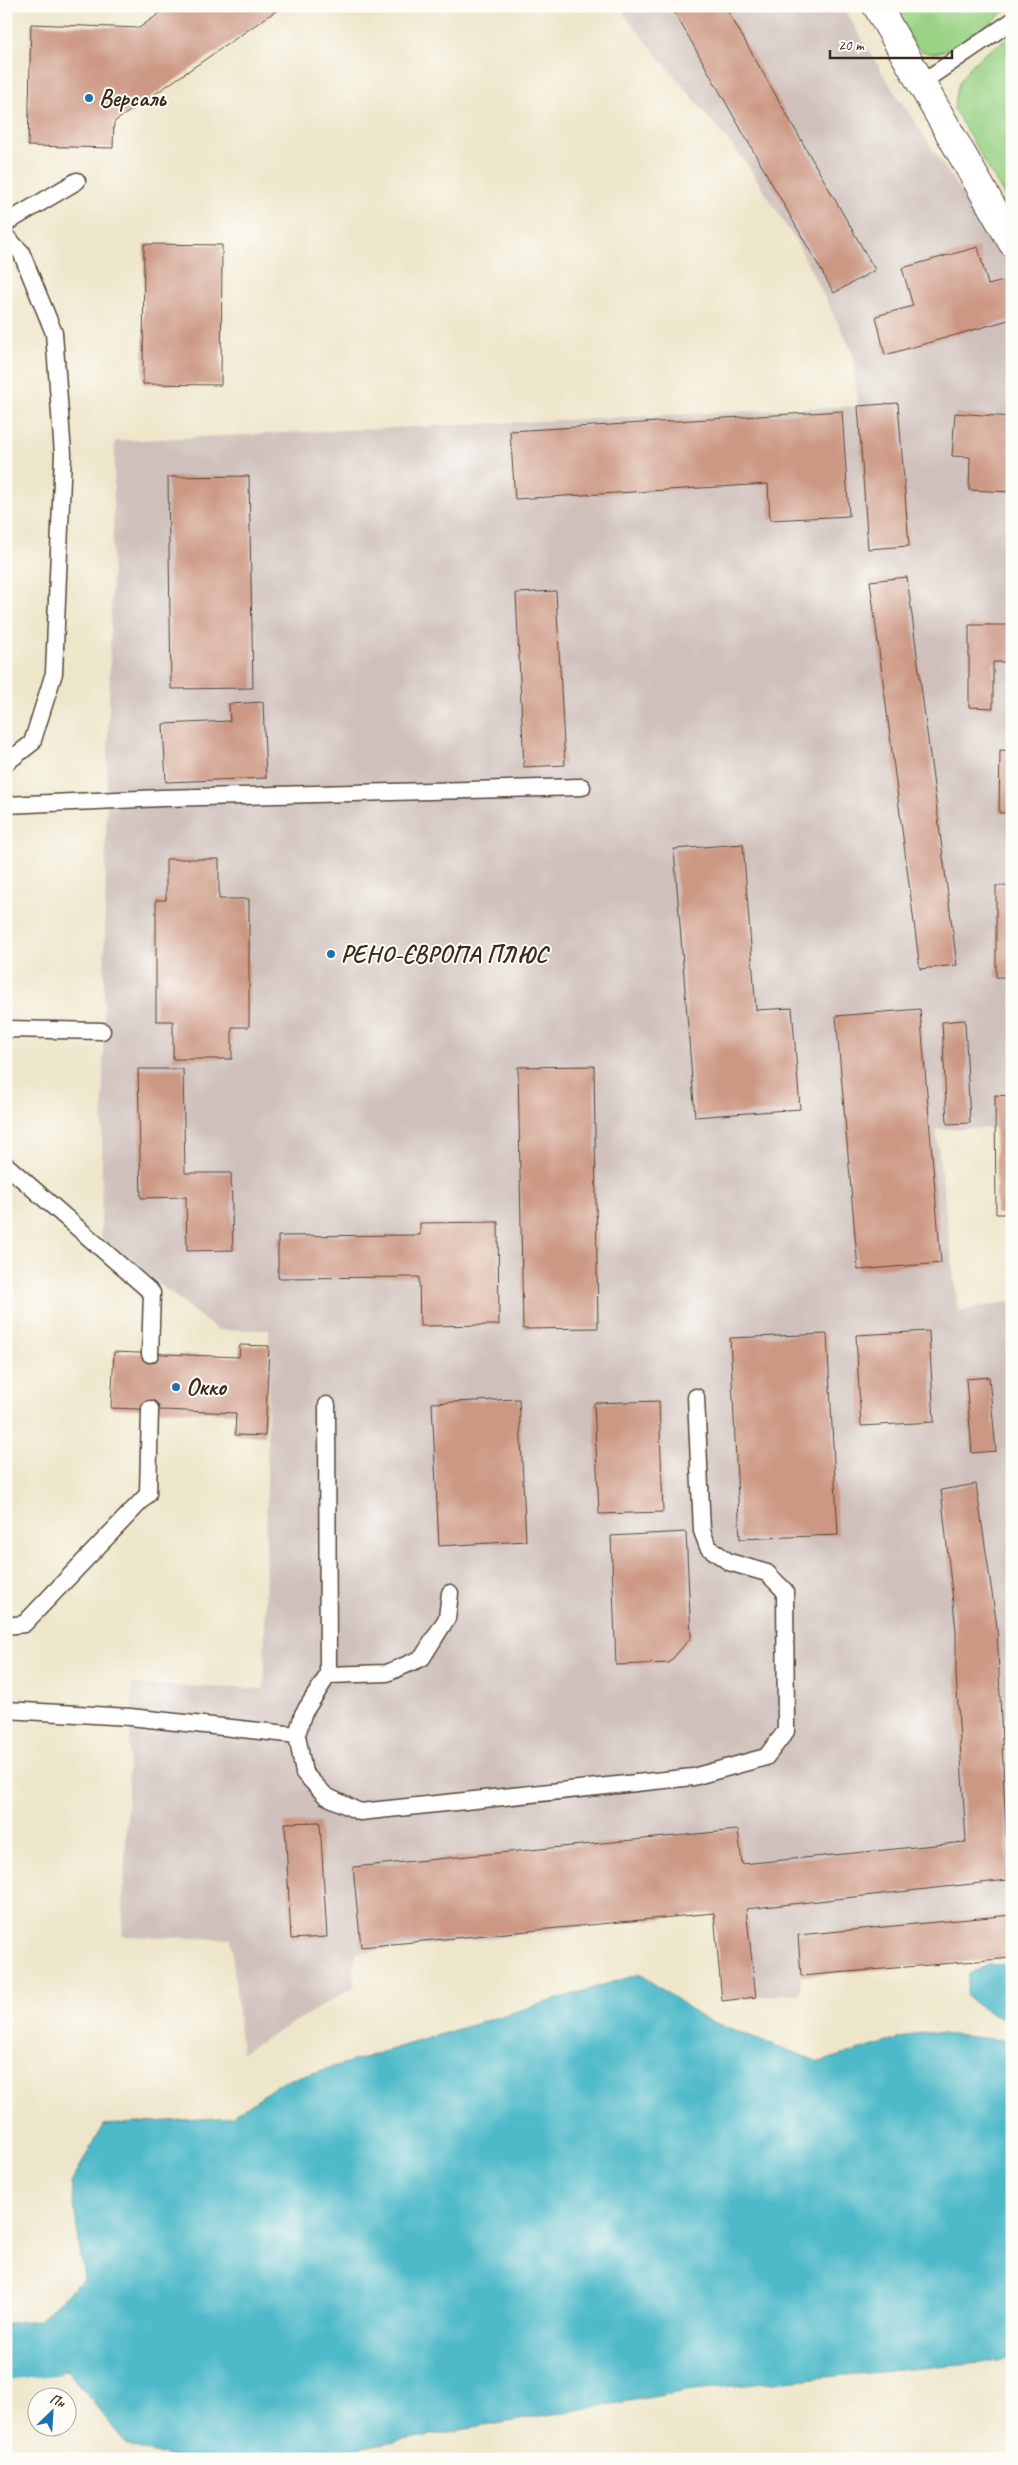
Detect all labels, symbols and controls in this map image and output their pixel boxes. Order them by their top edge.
scale bar [830,28,953,60]
text: 20 m [838,36,865,55]
place label: Версаль [99,83,167,113]
marker: Версаль [83,92,95,104]
place label: РЕНО-ЄВРОПА ПЛЮС [341,939,550,969]
marker: РЕНО-ЄВРОПА ПЛЮС [325,948,337,960]
place label: Окко [186,1372,228,1402]
marker: Окко [170,1381,182,1393]
north arrow [28,2388,78,2438]
text: Пн [47,2390,68,2412]

